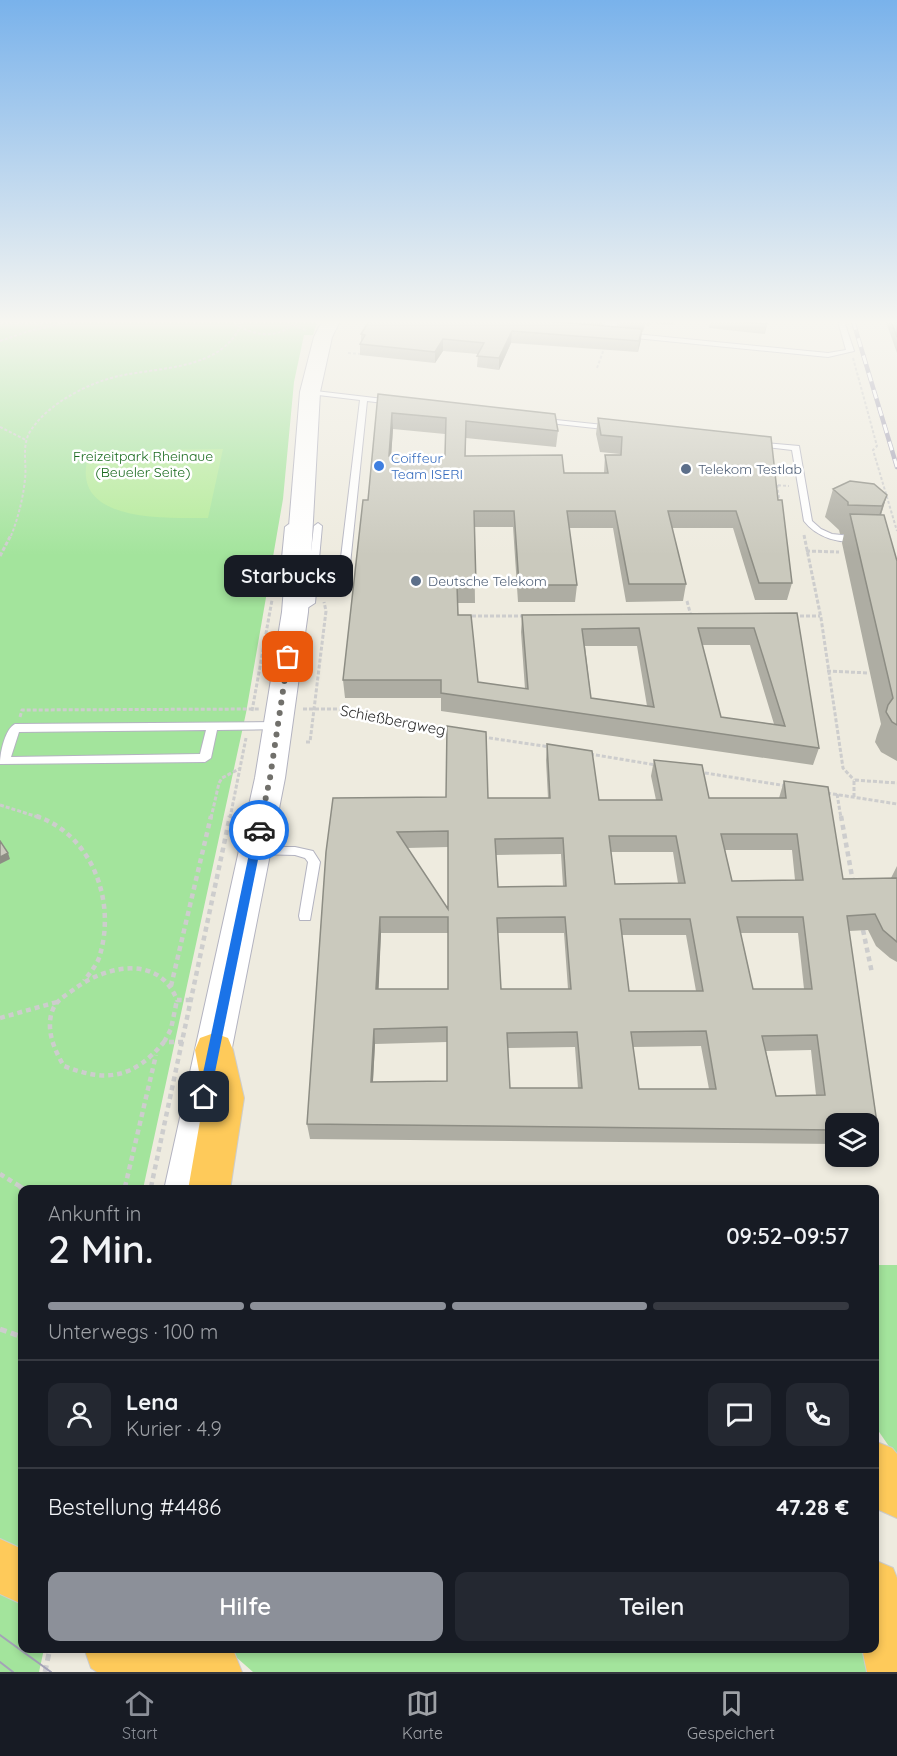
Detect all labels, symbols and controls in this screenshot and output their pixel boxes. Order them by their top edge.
park label: Freizeitpark Rheinaue (Beueler Seite) [73,447,213,481]
place label: Coiffeur Team ISERI [391,449,463,483]
marker: Coiffeur Team ISERI [372,459,386,473]
place label: Telekom Testlab [698,460,802,478]
marker: Telekom Testlab [679,462,693,476]
callout: Starbucks [224,555,352,597]
text: Starbucks [241,563,336,588]
place label: Deutsche Telekom [428,572,547,590]
marker: Deutsche Telekom [409,574,423,588]
pin [262,631,313,682]
icon: bag [271,640,304,673]
street label: Schießbergweg [339,700,447,740]
courier [229,800,289,860]
icon: car [243,814,276,847]
pin [178,1071,229,1122]
icon: home [187,1080,220,1113]
map controls [825,1113,879,1167]
button: layers [825,1113,879,1167]
text: Ankunft in [48,1201,141,1226]
text: 09:52–09:57 [726,1222,849,1250]
text: 2 Min. [48,1224,154,1273]
text: Unterwegs · 100 m [48,1319,218,1344]
button: person [48,1383,111,1446]
button: chat [708,1383,771,1446]
button: phone [786,1383,849,1446]
text: Lena [126,1388,178,1416]
text: Kurier · 4.9 [126,1416,222,1441]
text: Bestellung #4486 [48,1493,221,1521]
text: 47.28 € [776,1493,849,1521]
button: Hilfe [48,1572,443,1641]
button: Teilen [455,1572,849,1641]
tab: Start [122,1687,158,1743]
tab: Karte [402,1687,443,1743]
tab: Gespeichert [687,1687,775,1743]

